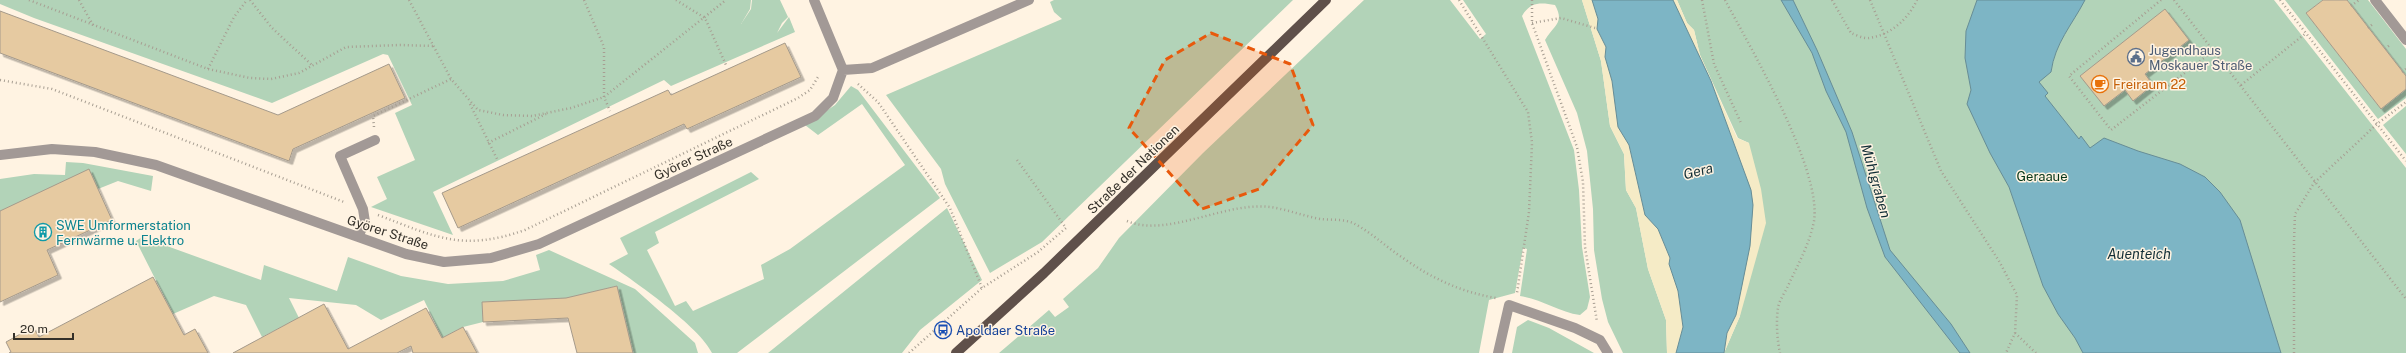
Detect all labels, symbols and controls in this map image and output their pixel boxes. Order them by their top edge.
place label: Jugendhaus Moskauer Straße [2149,43,2252,73]
public building icon: Jugendhaus Moskauer Straße [2126,47,2146,67]
cafe icon: Freiraum 22 [2090,74,2110,94]
place label: Freiraum 22 [2113,77,2186,92]
street label: Straße der Nationen [1084,122,1182,217]
street label: Györer Straße [652,134,735,183]
water label: Mühlgraben [1858,142,1894,220]
water label: Gera [1682,160,1714,182]
park label: Geraaue [2016,169,2068,184]
street label: Györer Straße [345,212,431,253]
place label: SWE Umformerstation Fernwärme u. Elektro [56,218,191,248]
building icon: SWE Umformerstation Fernwärme u. Elektro [33,222,53,242]
water label: Auenteich [2107,246,2171,262]
scale bar [14,315,73,341]
bus stop icon: Apoldaer Straße [933,320,953,340]
text: 20 m [20,322,48,336]
place label: Apoldaer Straße [956,323,1055,338]

